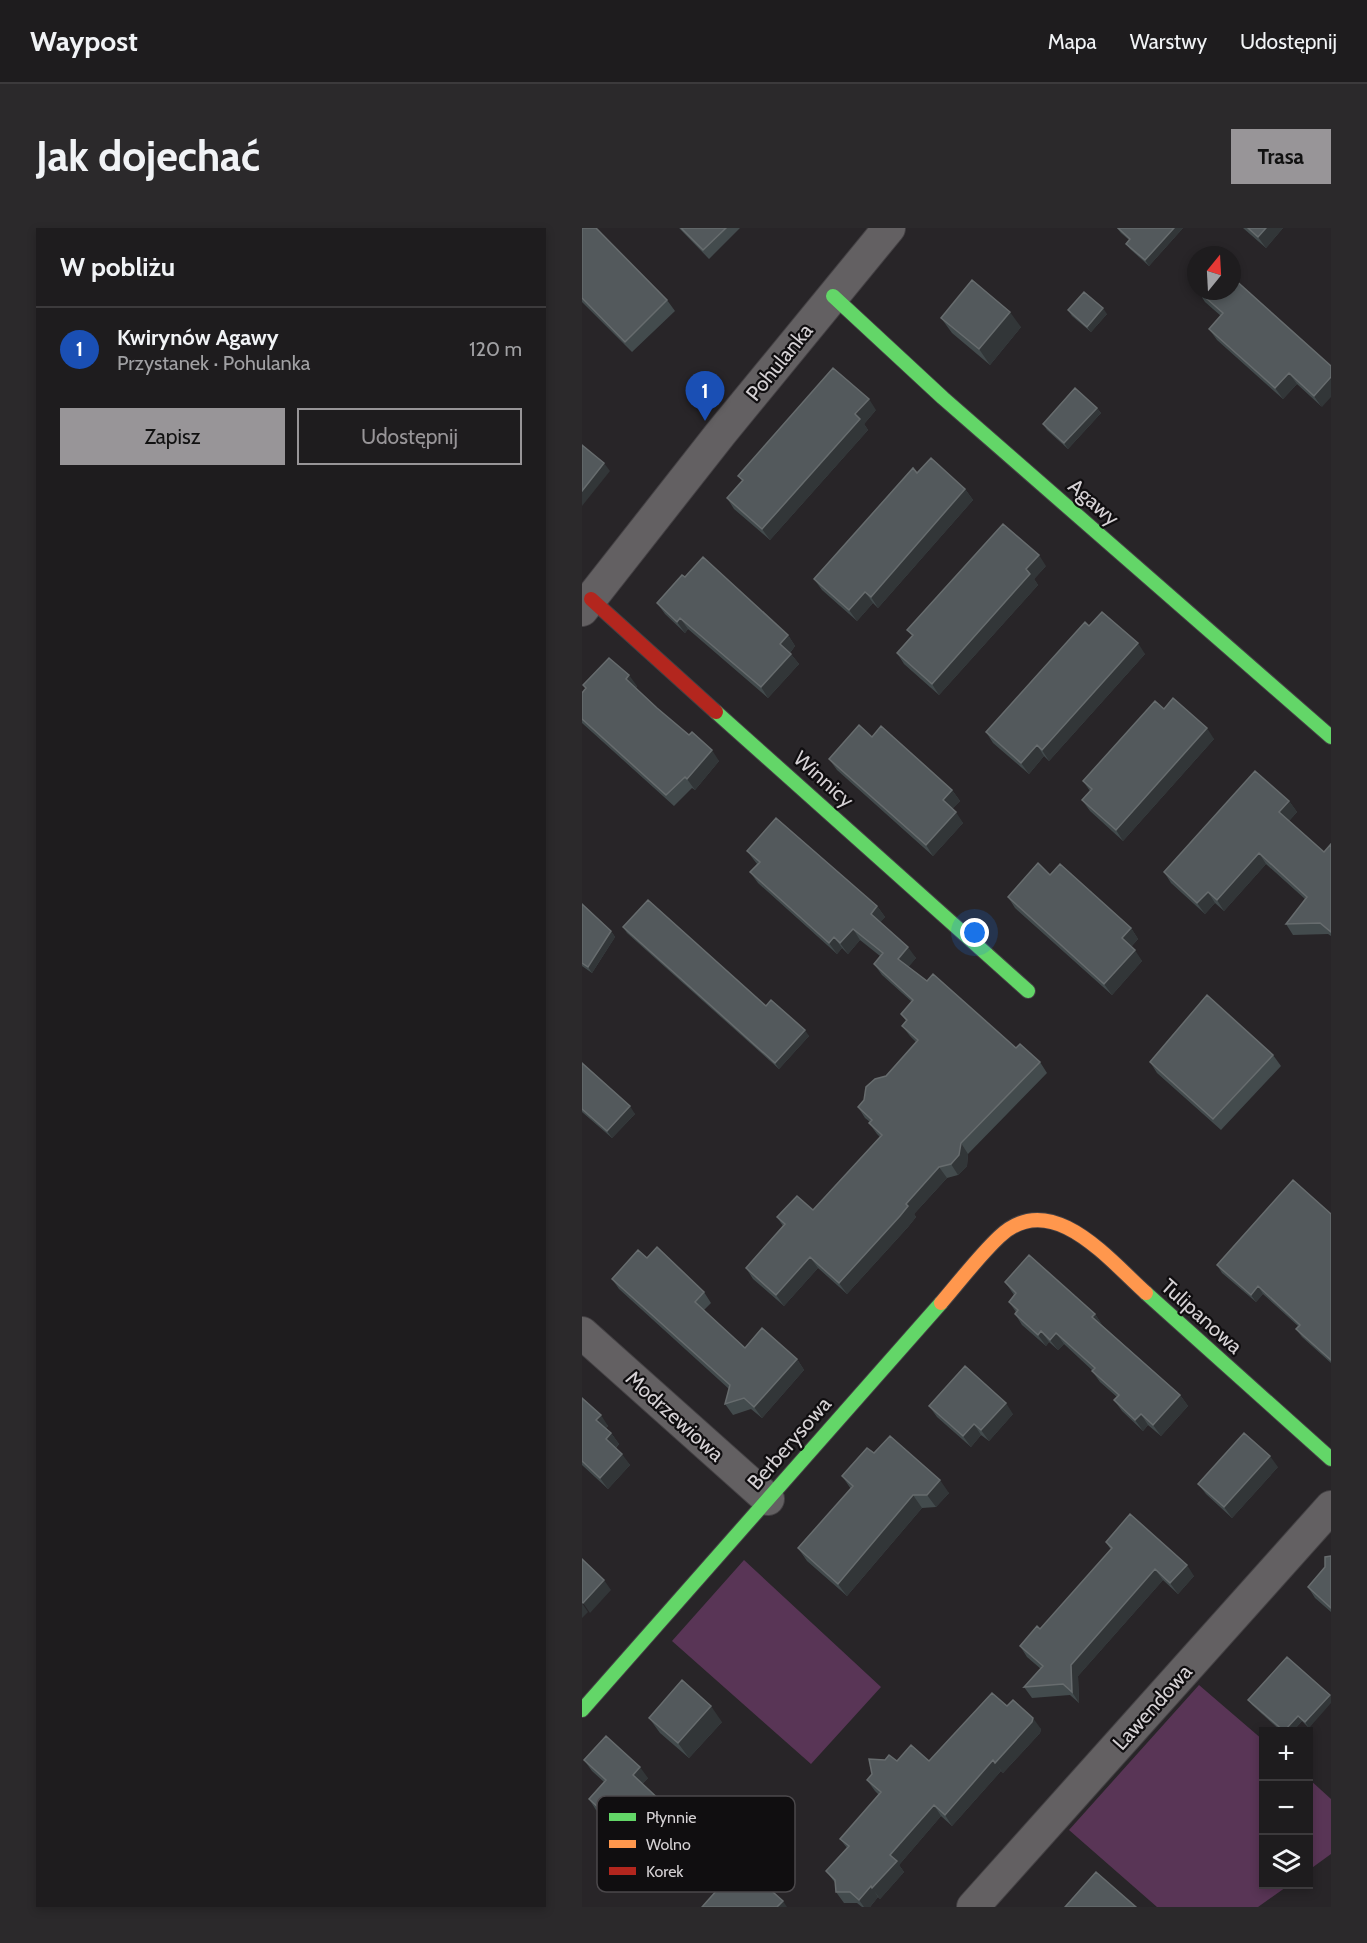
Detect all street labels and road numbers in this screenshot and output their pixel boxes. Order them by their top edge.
street label: Pohulanka [740,318,818,406]
street label: Agawy [1064,473,1125,531]
street label: Winnicy [789,746,860,813]
street label: Tulipanowa [1156,1273,1248,1359]
street label: Modrzewiowa [621,1365,729,1467]
street label: Berberysowa [742,1391,836,1495]
street label: Lawendowa [1107,1659,1197,1755]

